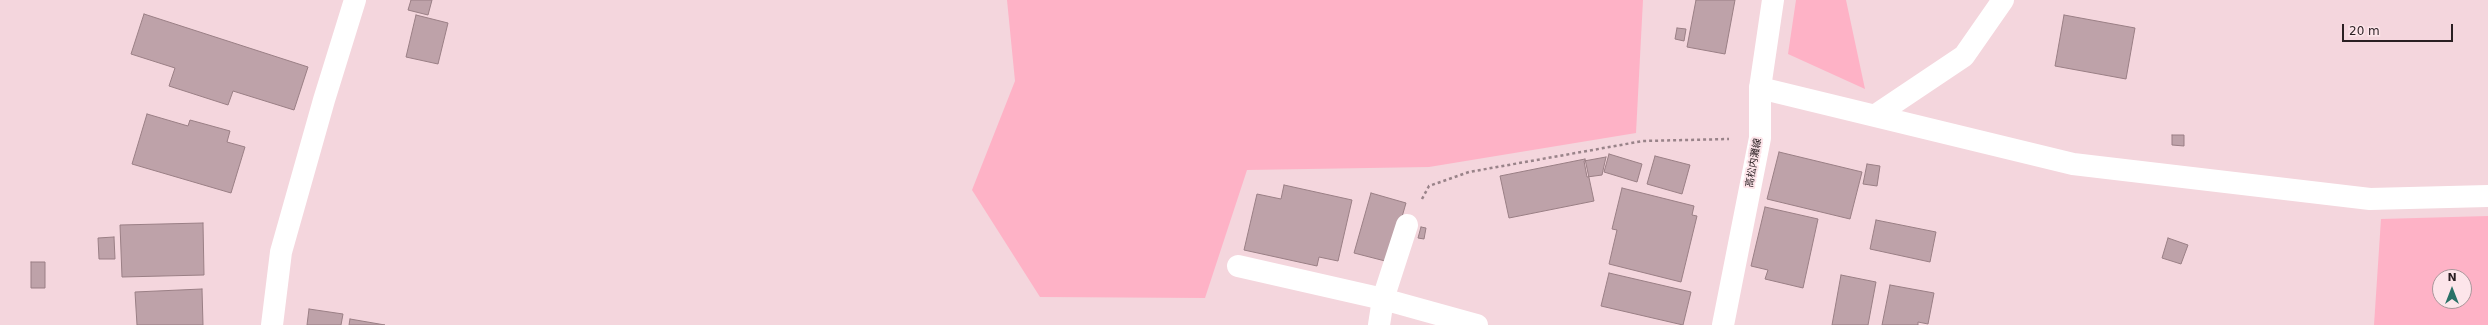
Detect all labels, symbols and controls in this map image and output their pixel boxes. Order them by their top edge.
scale bar [2344,16,2455,42]
text: 20 m [2349,24,2380,38]
street label: 高松内灘線 [1744,137,1764,189]
north arrow [2432,269,2472,309]
text: N [2447,271,2457,284]

